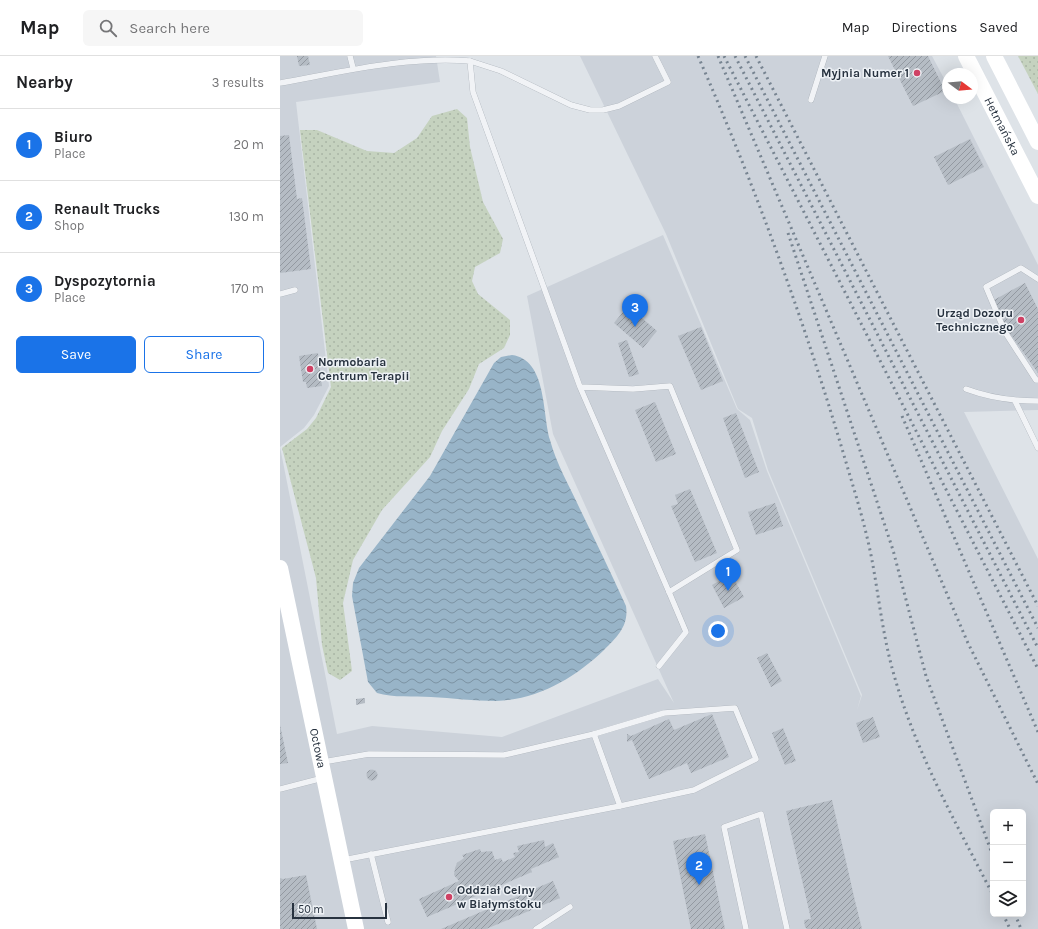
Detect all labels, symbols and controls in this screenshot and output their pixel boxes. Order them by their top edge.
search box [83,10,363,46]
text: Map [20,17,59,39]
icon: search [97,17,119,39]
text: Search here [129,19,210,37]
text: Map [842,19,870,36]
text: Directions [892,19,957,36]
text: Saved [979,19,1018,36]
place label: Myjnia Numer 1 [821,66,909,80]
marker: Myjnia Numer 1 [912,68,922,78]
north arrow [942,68,978,104]
text: Nearby [16,72,73,92]
text: 3 results [212,75,264,90]
street label: Hetmańska [981,95,1023,158]
text: Biuro [54,128,92,146]
text: 1 [27,137,31,152]
text: 20 m [234,137,264,152]
text: Place [54,146,85,161]
text: Renault Trucks [54,200,160,218]
text: 2 [25,209,33,224]
text: 130 m [229,209,264,224]
text: Shop [54,218,84,233]
text: Dyspozytornia [54,272,156,290]
text: 3 [25,281,33,296]
text: 170 m [231,281,264,296]
text: Place [54,290,85,305]
pin: 3 [622,294,648,327]
place label: Urząd Dozoru Technicznego [936,306,1013,334]
marker: Urząd Dozoru Technicznego [1016,315,1026,325]
button: Save [16,336,136,373]
button: Share [144,336,264,373]
place label: Normobaria Centrum Terapii [318,355,410,383]
marker: Normobaria Centrum Terapii [305,364,315,374]
pin: 1 [715,558,741,591]
your location [708,621,728,641]
street label: Octowa [307,727,329,769]
map controls [990,809,1026,917]
button: + [990,809,1026,845]
button: − [990,845,1026,881]
pin: 2 [686,852,712,885]
button: layers [990,881,1026,917]
place label: Oddział Celny w Białymstoku [457,883,541,911]
marker: Oddział Celny w Białymstoku [444,892,454,902]
scale bar [292,901,387,920]
text: 50 m [298,903,324,916]

